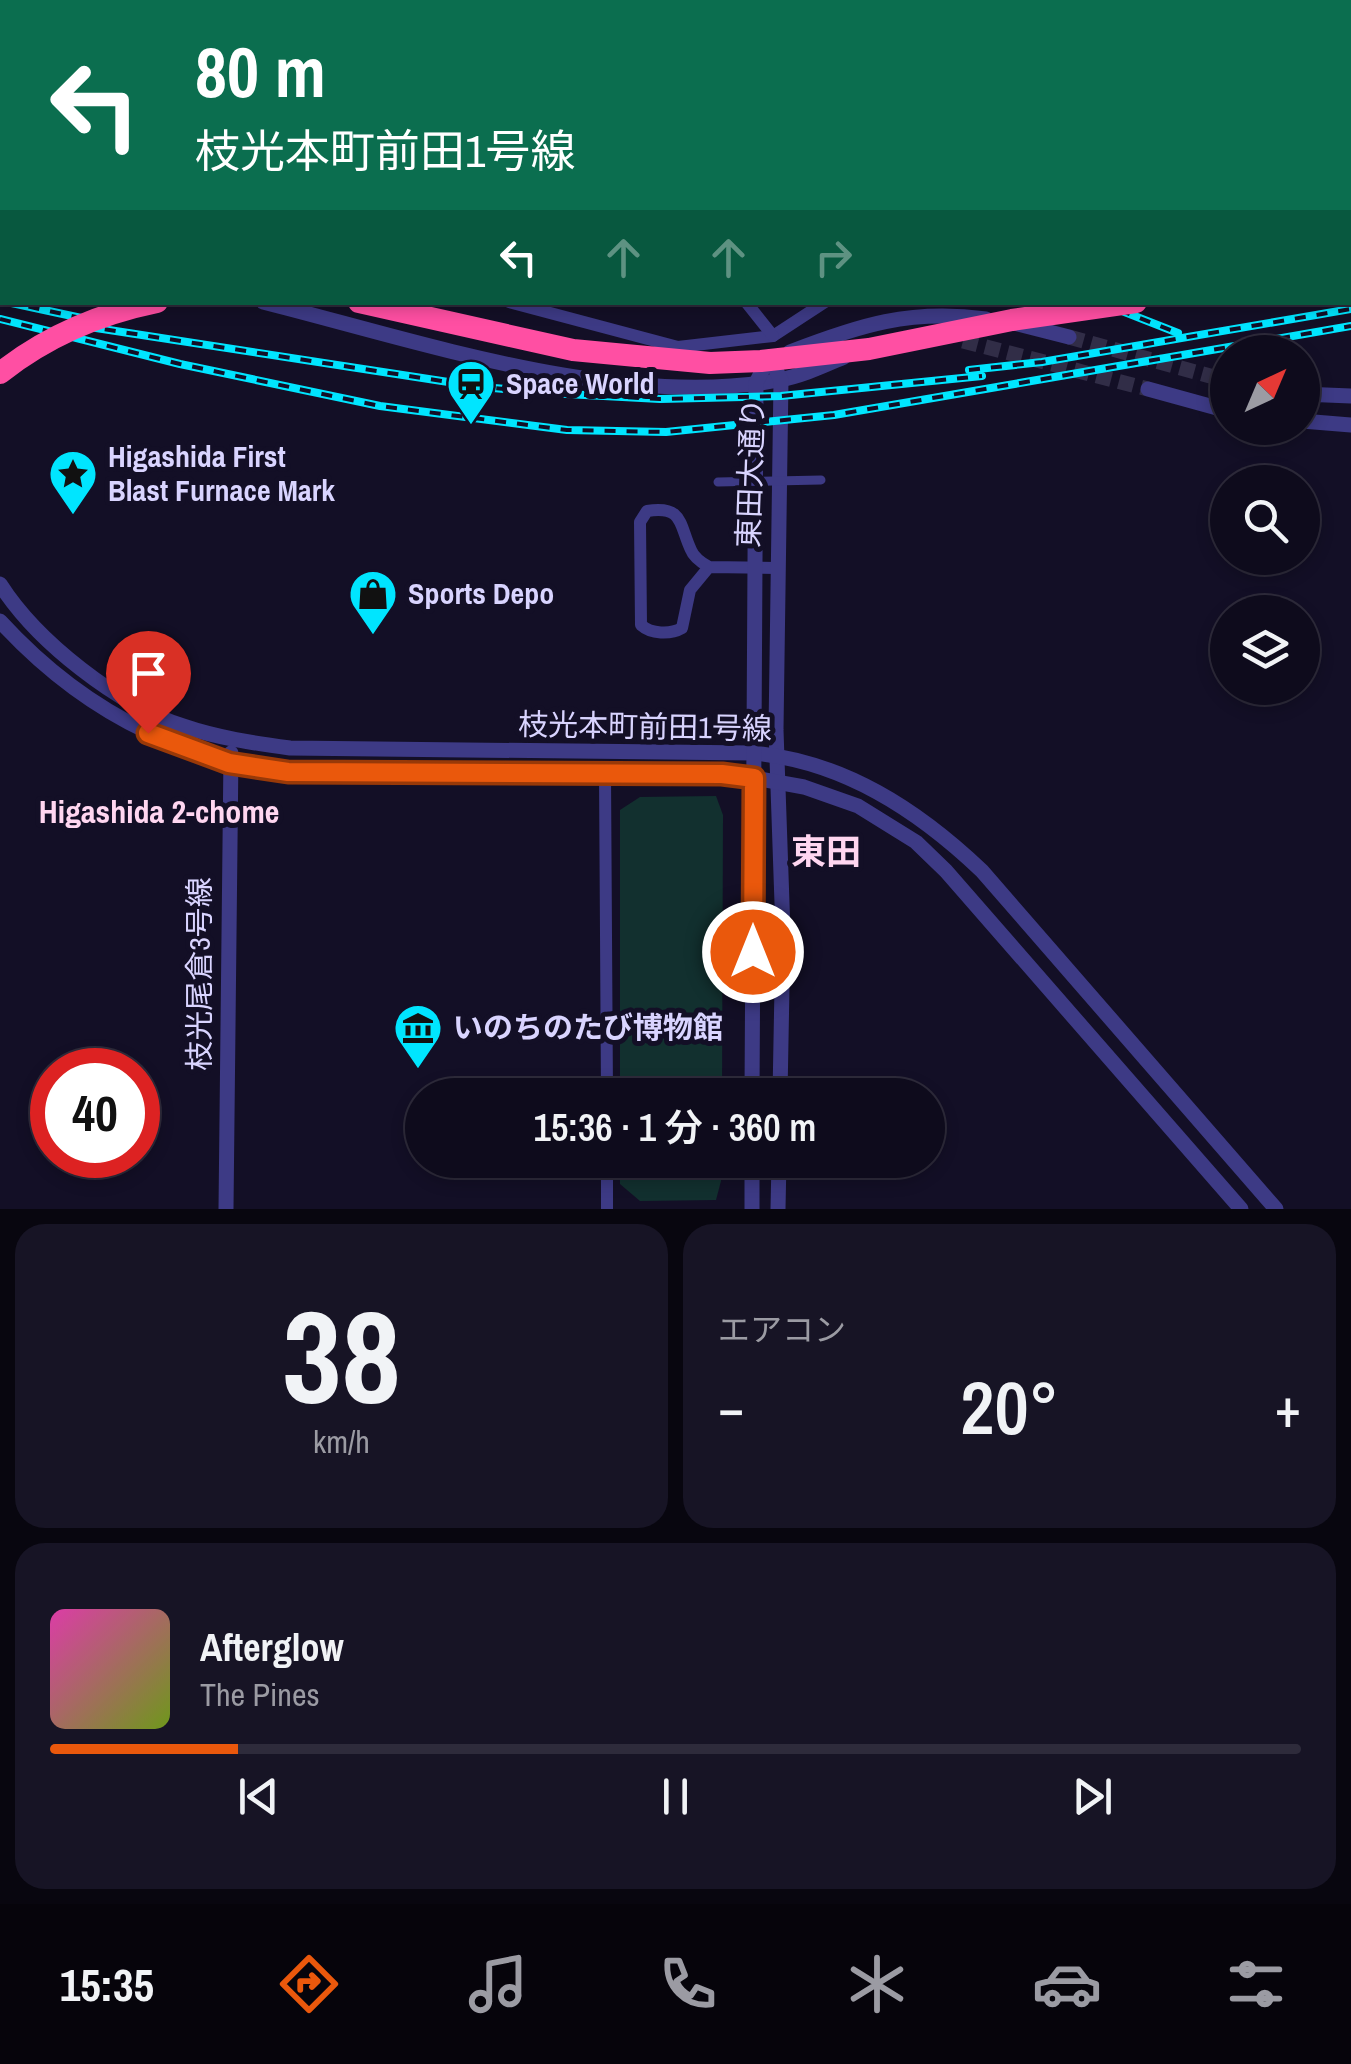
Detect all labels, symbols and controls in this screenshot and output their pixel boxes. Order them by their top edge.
text: 80 m [195,25,326,119]
icon: left [30,40,160,170]
text: 枝光本町前田1号線 [195,120,576,181]
icon: left [491,230,546,285]
icon: ahead [596,230,651,285]
icon: ahead [701,230,756,285]
icon: right [806,230,861,285]
north arrow [1210,335,1320,445]
map controls [1210,335,1320,705]
station icon: Space World [445,358,497,426]
place label: Space World [506,363,655,403]
street label: 東田大通り [727,397,773,549]
place label: Higashida First Blast Furnace Mark [108,436,335,510]
place icon: Higashida First Blast Furnace Mark [47,448,99,516]
button: search [1210,465,1320,575]
shop icon: Sports Depo [347,568,399,636]
place label: Sports Depo [408,573,554,613]
button: layers [1210,595,1320,705]
pin [106,631,191,734]
icon: arrive [121,646,176,701]
street label: 枝光本町前田1号線 [518,704,772,748]
district label: Higashida 2-chome [39,790,279,833]
district label: 東田 [791,828,861,875]
street label: 枝光尾倉3号線 [179,877,219,1071]
position arrow [701,900,805,1004]
museum icon: いのちのたび博物館 [392,1002,444,1070]
place label: いのちのたび博物館 [453,1007,723,1047]
speed limit sign: 40 [30,1048,160,1178]
text: 15:36 · 1 分 · 360 m [534,1102,816,1153]
text: 38 [282,1267,401,1443]
text: エアコン [718,1308,846,1351]
text: 20° [960,1356,1059,1457]
text: − [718,1370,744,1444]
text: + [1275,1370,1301,1444]
text: km/h [313,1420,370,1463]
text: Afterglow [200,1622,344,1673]
text: The Pines [200,1673,320,1716]
icon: previous [231,1769,286,1824]
icon: pause [648,1769,703,1824]
icon: next [1065,1769,1120,1824]
icon: directions [274,1949,344,2019]
icon: music [463,1949,533,2019]
icon: phone [653,1949,723,2019]
icon: climate [842,1949,912,2019]
icon: car [1032,1949,1102,2019]
icon: filters [1221,1949,1291,2019]
text: 15:35 [60,1954,154,2015]

